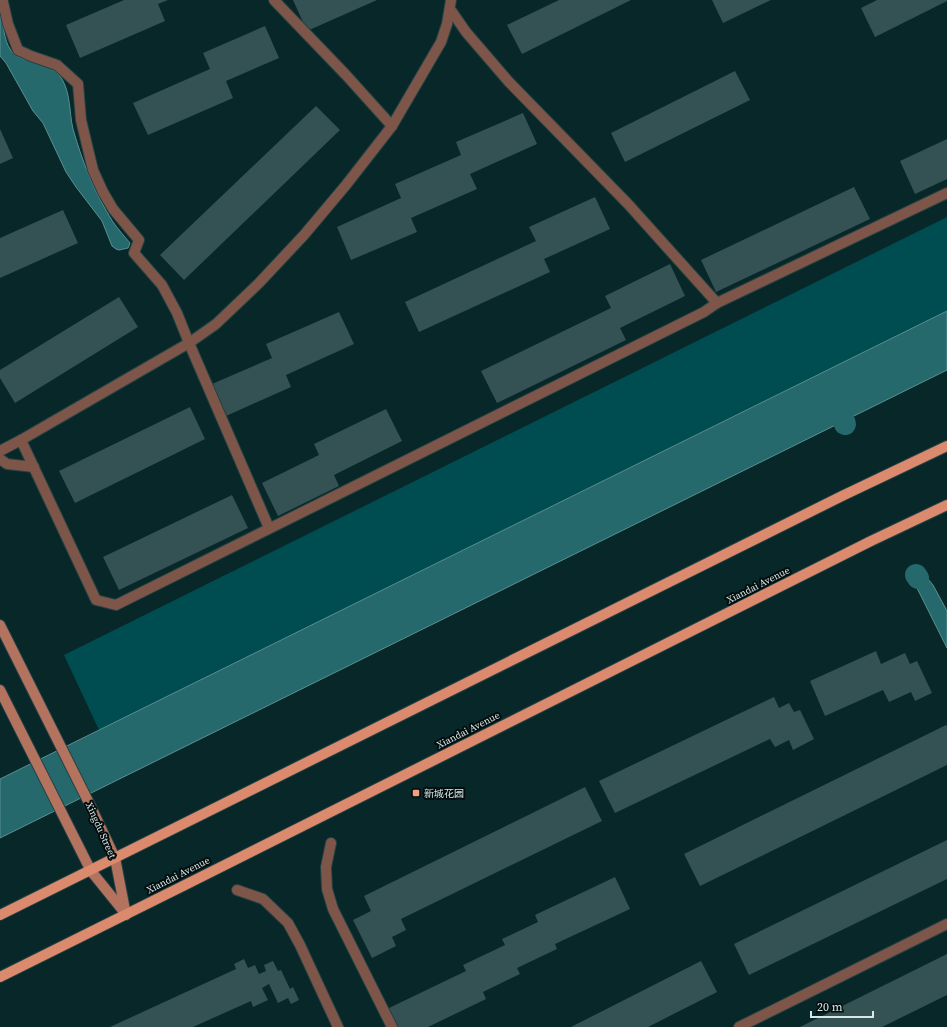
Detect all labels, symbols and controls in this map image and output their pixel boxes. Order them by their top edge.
street label: Xiandai Avenue [724,563,792,607]
street label: Xiandai Avenue [434,708,502,752]
place label: 新城花园 [424,787,464,800]
marker: 新城花园 [411,788,421,798]
street label: Xingdu Street [83,800,119,861]
street label: Xiandai Avenue [144,853,212,897]
scale bar [811,993,873,1019]
text: 20 m [817,999,843,1015]

